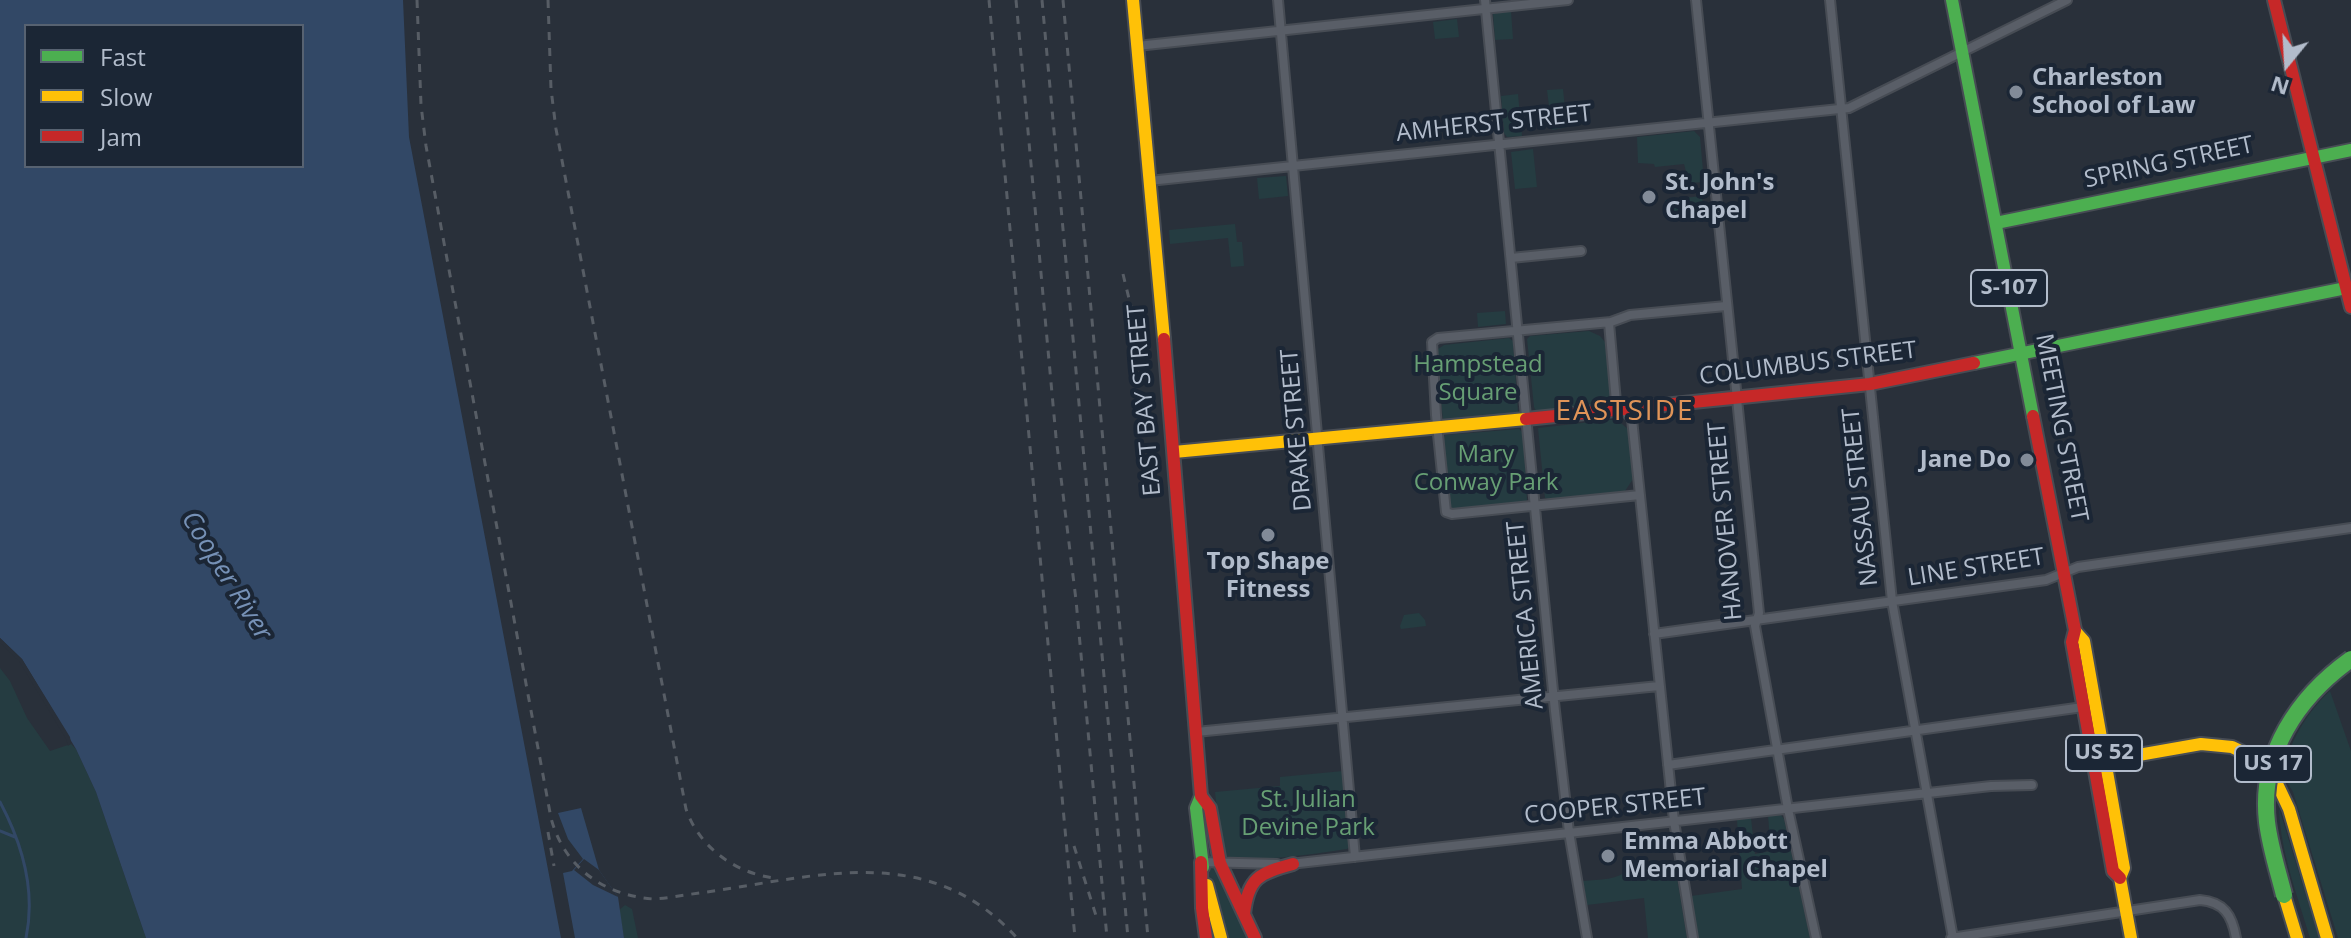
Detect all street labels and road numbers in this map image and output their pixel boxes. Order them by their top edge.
street label: AMHERST STREET [1395,99,1593,149]
street label: SPRING STREET [2082,131,2256,195]
road number: S-107 [1971,270,2047,306]
street label: EAST BAY STREET [1122,303,1168,497]
street label: MEETING STREET [2029,331,2093,525]
street label: COLUMBUS STREET [1698,336,1918,392]
street label: DRAKE STREET [1276,348,1318,512]
street label: NASSAU STREET [1837,406,1885,588]
street label: HANOVER STREET [1703,420,1749,622]
street label: AMERICA STREET [1502,519,1550,711]
street label: LINE STREET [1906,543,2046,593]
road number: US 52 [2066,735,2142,771]
road number: US 17 [2235,746,2311,782]
street label: COOPER STREET [1523,783,1707,831]

